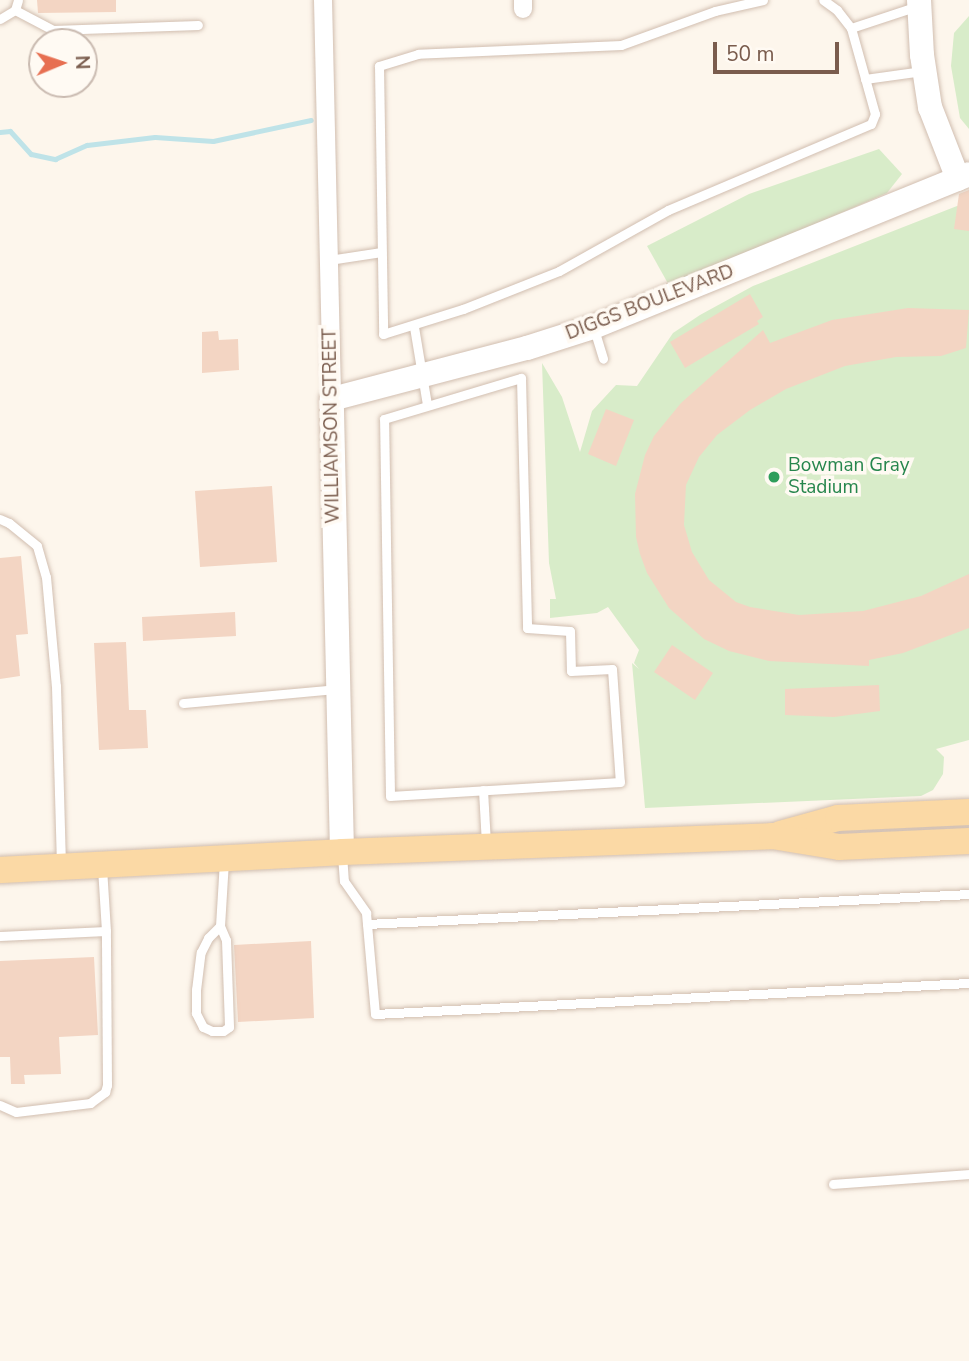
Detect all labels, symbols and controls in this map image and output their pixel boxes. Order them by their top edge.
north arrow [28,28,98,98]
scale bar [717,28,843,72]
text: 50 m [726,40,775,68]
text: N [69,55,95,70]
street label: DIGGS BOULEVARD [563,260,737,346]
street label: WILLIAMSON STREET [319,328,345,524]
place label: Bowman Gray Stadium [788,455,909,499]
marker: Bowman Gray Stadium [766,469,782,485]

